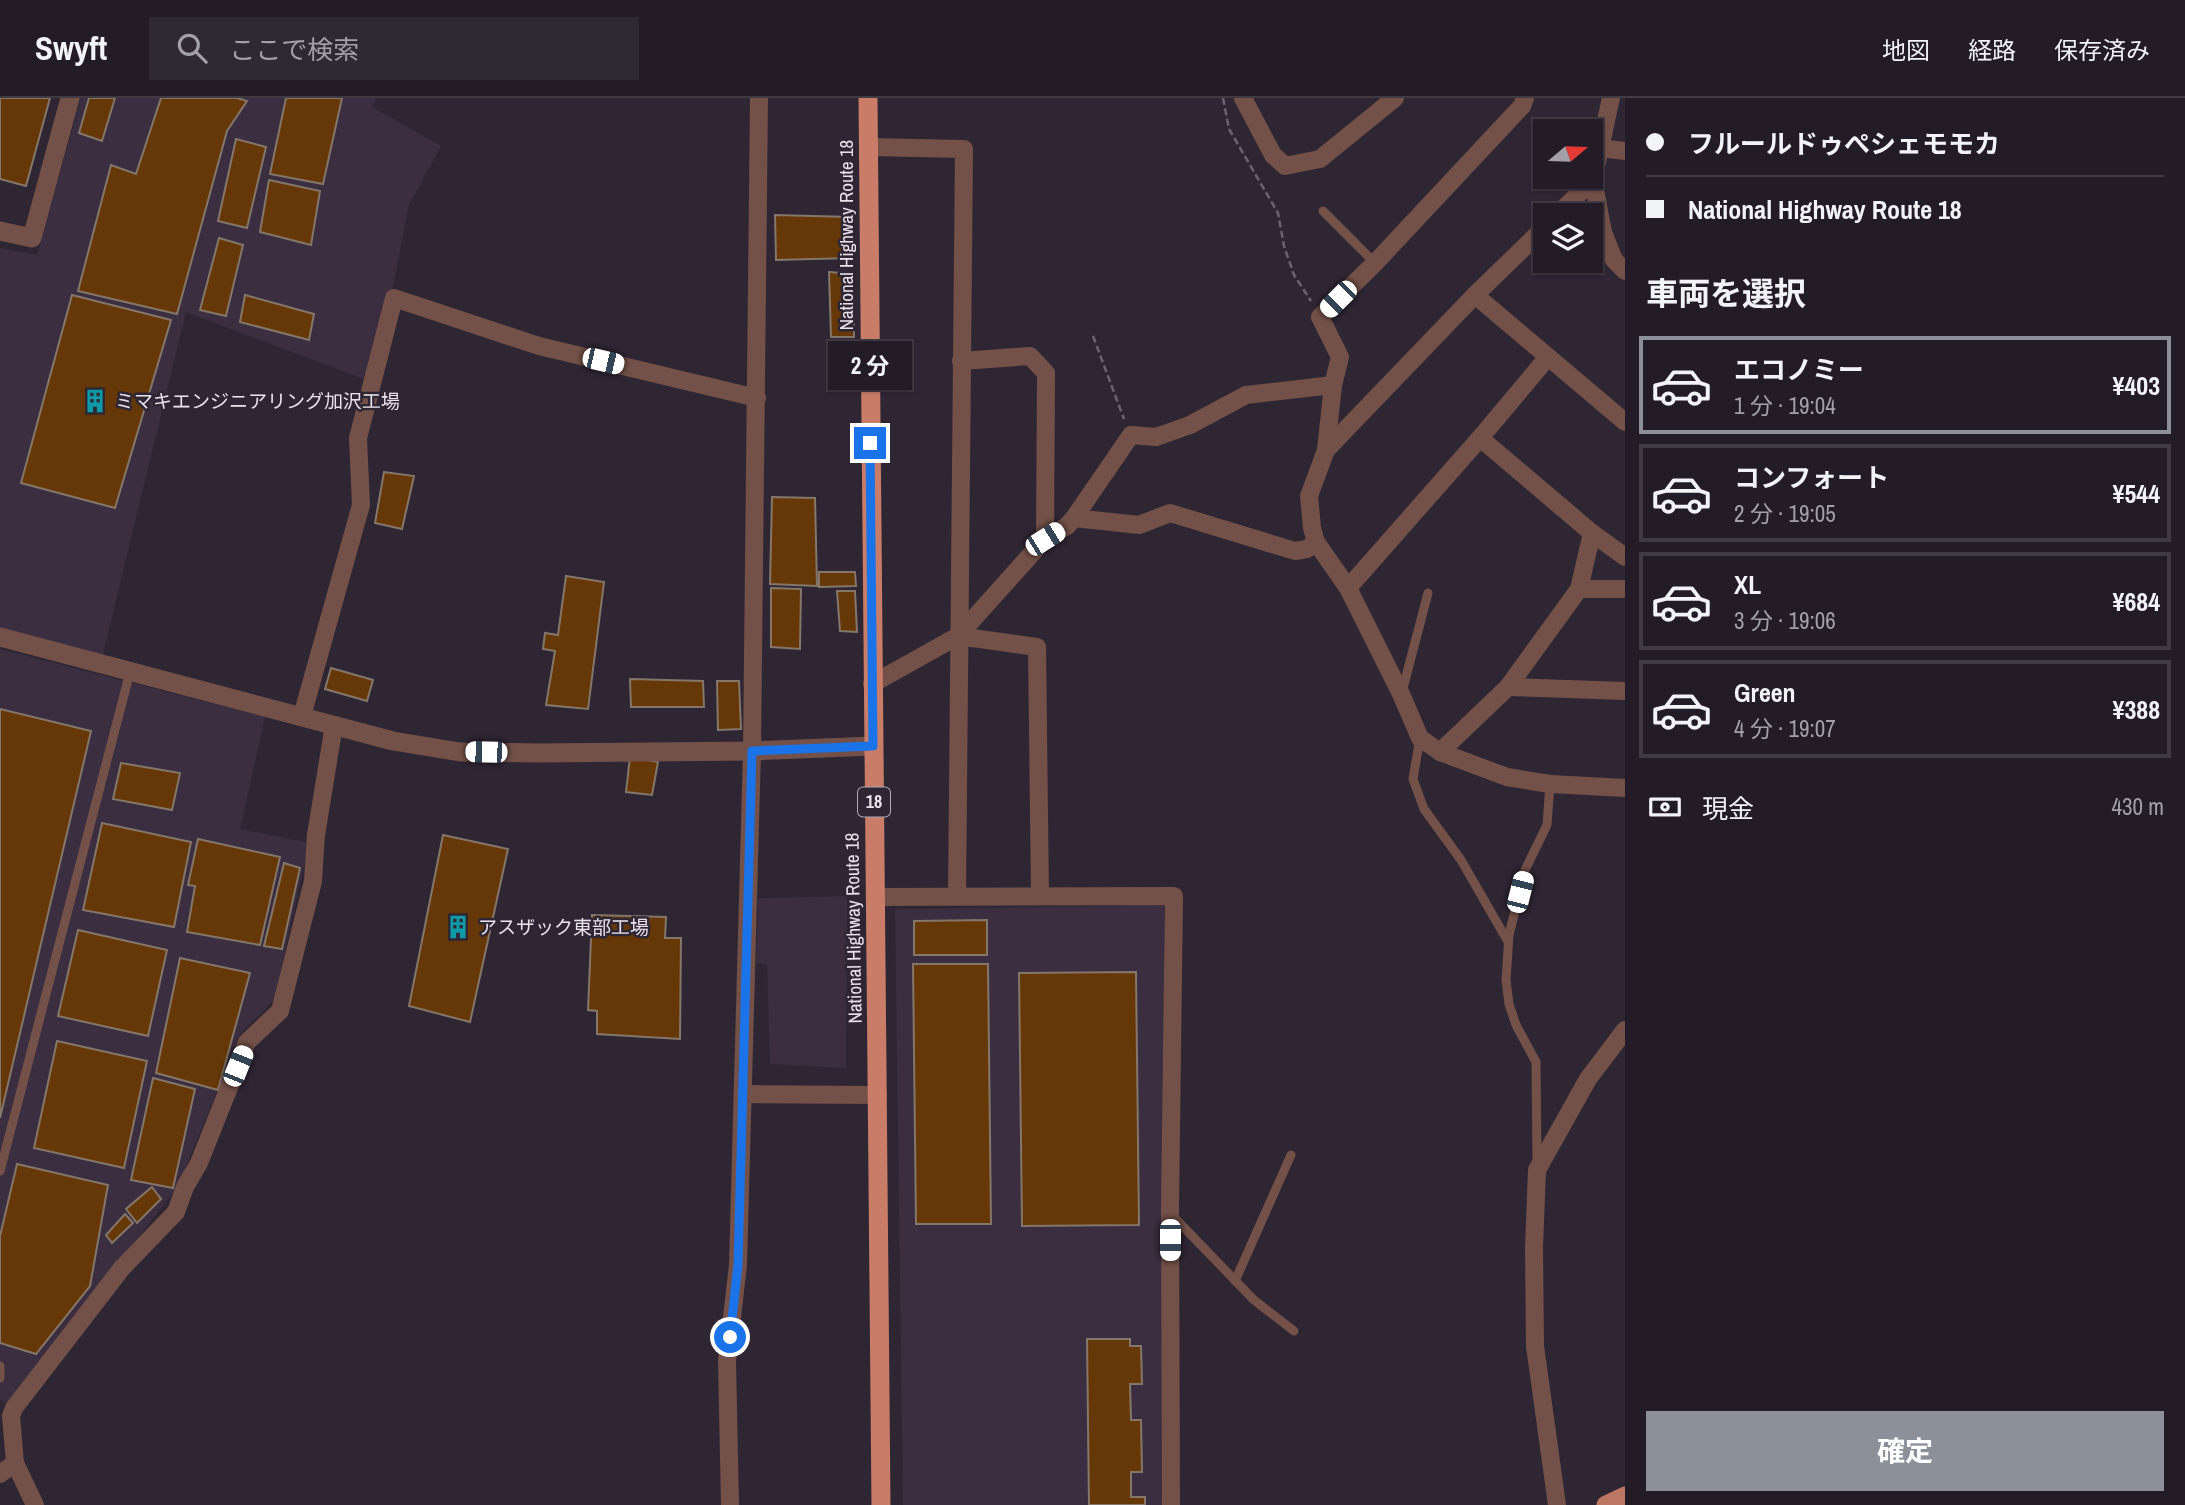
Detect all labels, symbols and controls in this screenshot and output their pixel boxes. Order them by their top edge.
search box [149,17,639,80]
text: Swyft [35,26,107,70]
icon: search [173,29,211,67]
text: ここで検索 [229,32,359,67]
text: 地図 [1882,34,1930,66]
text: 経路 [1968,34,2016,66]
text: 保存済み [2054,34,2150,66]
north arrow [1533,119,1603,189]
map controls [1533,119,1603,273]
text: フルールドゥぺシェモモカ [1688,126,2000,161]
street label: National Highway Route 18 [833,140,859,330]
text: National Highway Route 18 [1688,192,1962,227]
button: layers [1533,203,1603,273]
text: 車両を選択 [1646,272,1806,315]
car [1316,277,1361,321]
callout: 2 分 [828,342,912,390]
car [581,346,626,376]
text: 2 分 [851,350,889,381]
text: エコノミー [1734,352,1864,387]
icon: car [1650,354,1713,417]
text: ¥403 [2113,368,2160,403]
building icon: ミマキエンジニアリング加沢工場 [81,387,109,415]
place label: ミマキエンジニアリング加沢工場 [115,388,400,414]
text: 1 分 · 19:04 [1734,390,1836,421]
route end [854,427,886,459]
text: コンフォート [1734,460,1889,495]
icon: car [1650,462,1713,525]
text: ¥544 [2113,476,2160,511]
text: 2 分 · 19:05 [1734,498,1836,529]
car [1022,519,1069,559]
text: XL [1734,567,1761,602]
icon: car [1650,570,1713,633]
text: ¥684 [2113,584,2160,619]
text: 3 分 · 19:06 [1734,605,1836,636]
text: Green [1734,675,1796,710]
icon: car [1650,678,1713,741]
text: ¥388 [2113,692,2160,727]
text: 4 分 · 19:07 [1734,713,1836,744]
car [465,741,508,763]
road number: 18 [858,788,890,816]
icon: cash [1646,788,1684,826]
text: 現金 [1702,791,1754,826]
text: 430 m [2112,791,2164,822]
street label: National Highway Route 18 [838,833,868,1023]
car [1505,869,1536,915]
building icon: アスザック東部工場 [444,913,472,941]
place label: アスザック東部工場 [478,914,649,940]
car [221,1043,256,1089]
car [1160,1219,1181,1261]
route start [714,1321,746,1353]
button: 確定 [1646,1411,2164,1491]

